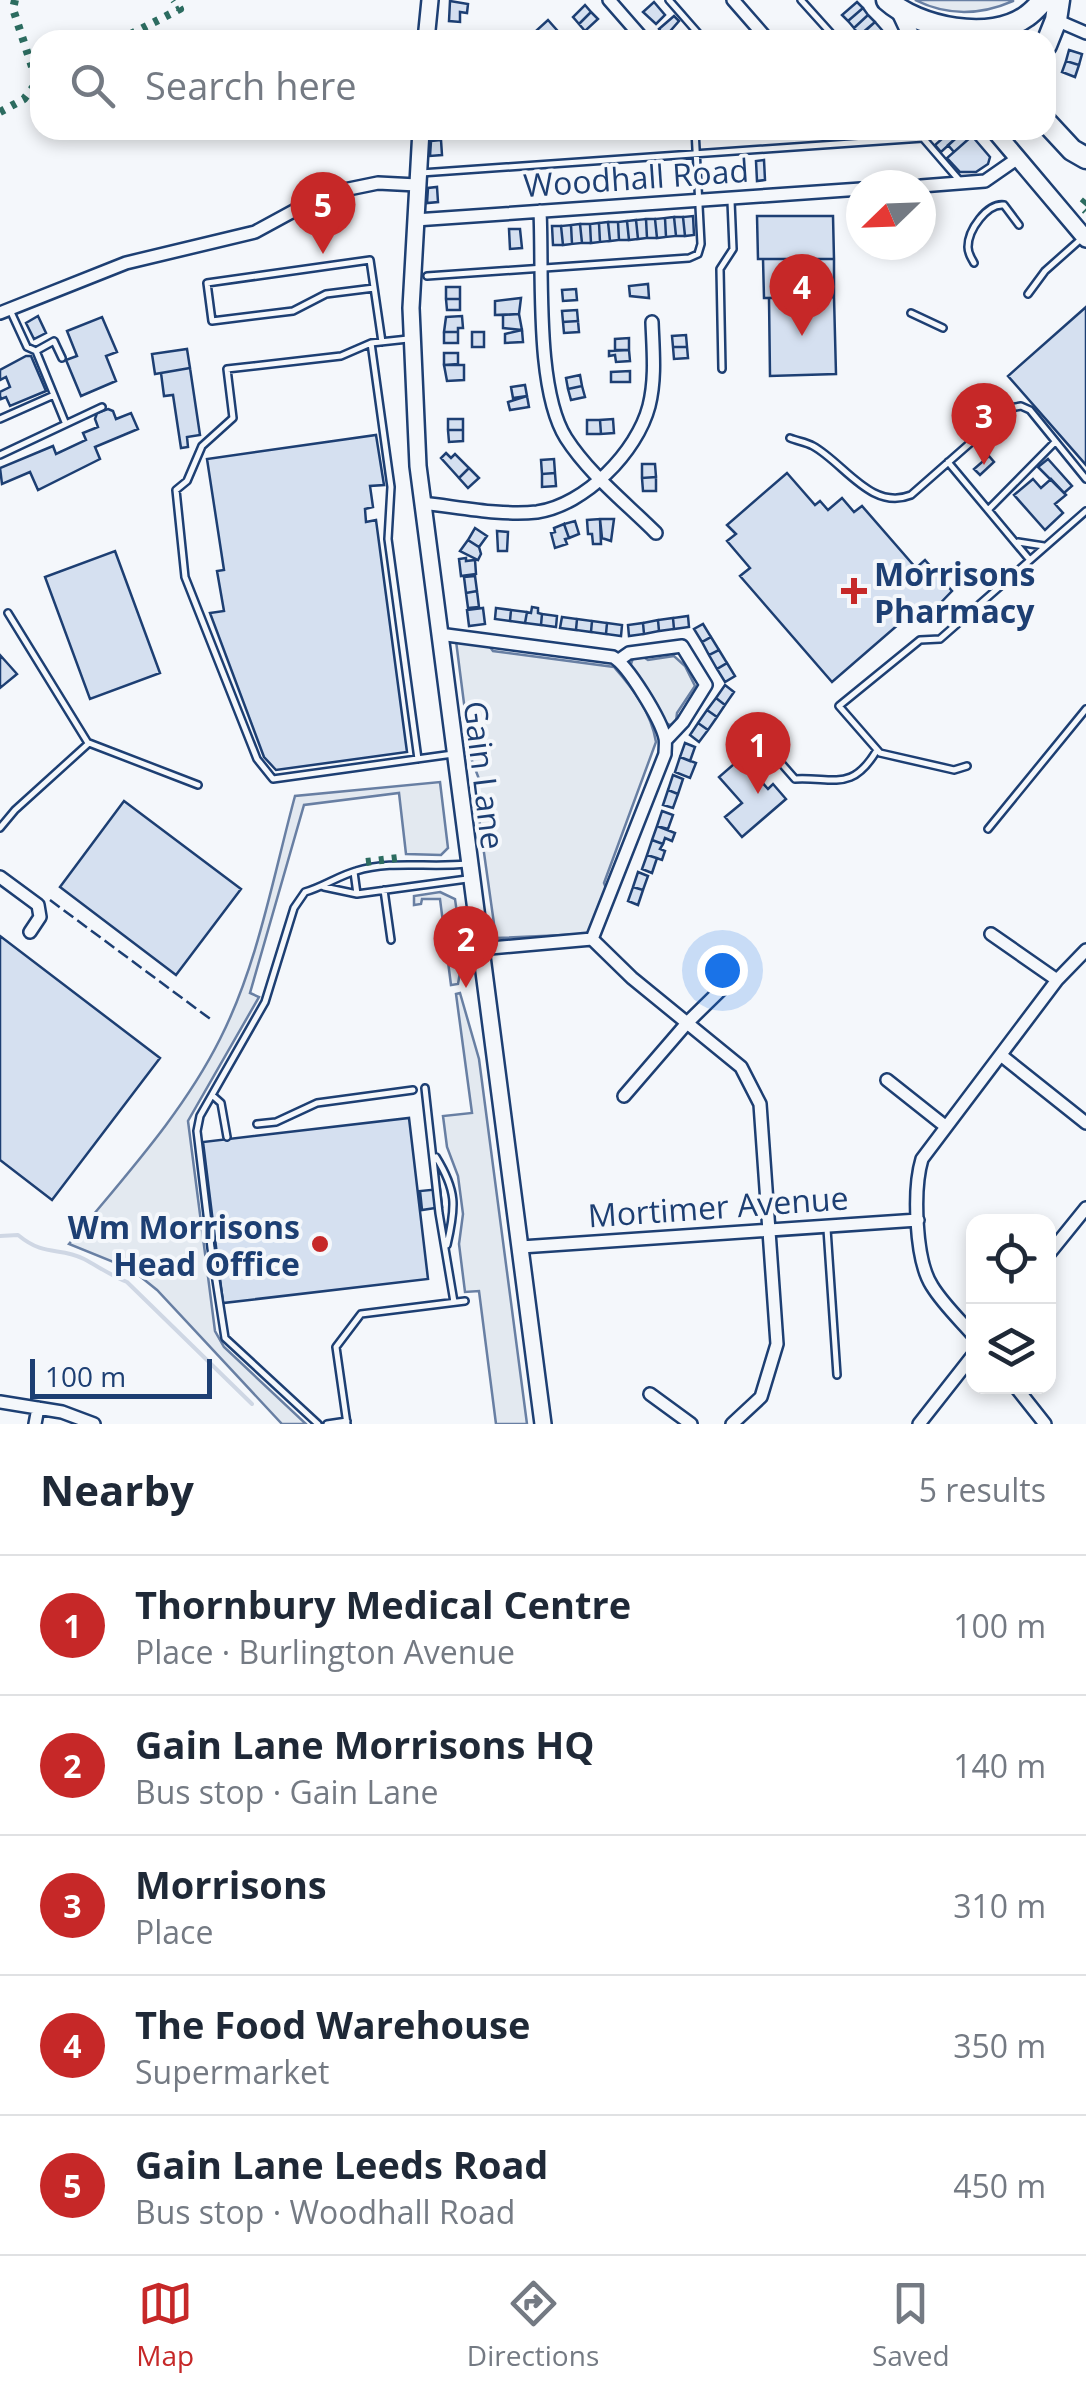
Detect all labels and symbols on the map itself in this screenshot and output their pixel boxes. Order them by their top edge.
street label: Woodhall Road [522,148,750,206]
north arrow [846,170,936,260]
pin: 5 [290,172,356,254]
pin: 4 [770,254,834,336]
pin: 3 [952,382,1016,465]
place label: Morrisons Pharmacy [874,552,1035,632]
marker: Morrisons Pharmacy [843,580,865,602]
street label: Gain Lane [455,698,515,852]
pin: 1 [726,712,790,794]
pin: 2 [434,906,498,988]
your location [697,945,748,996]
street label: Mortimer Avenue [586,1175,850,1237]
place label: Wm Morrisons Head Office [68,1205,300,1285]
marker: Wm Morrisons Head Office [309,1233,331,1255]
scale bar [30,1354,212,1398]

